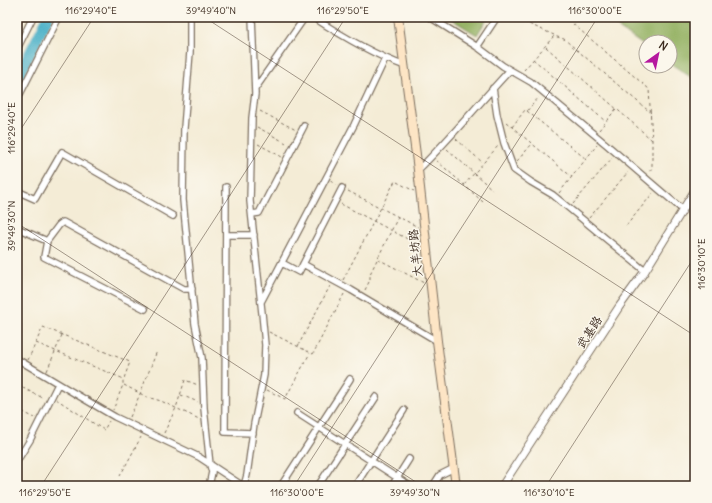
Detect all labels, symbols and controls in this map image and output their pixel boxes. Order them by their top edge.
text: 116°29'40"E [65,4,117,17]
text: 39°49'40"N [186,4,236,17]
text: 116°29'50"E [317,4,369,17]
text: 116°30'00"E [568,4,622,17]
north arrow [638,34,678,74]
text: N [656,38,670,54]
text: 116°29'40"E [5,102,18,154]
text: 39°49'30"N [5,201,18,251]
street label: 大羊坊路 [405,228,425,278]
text: 116°30'10"E [695,238,708,290]
street label: 武基路 [573,313,605,351]
text: 116°29'50"E [19,486,71,499]
text: 116°30'00"E [270,486,324,499]
text: 39°49'30"N [390,486,440,499]
text: 116°30'10"E [523,486,575,499]

